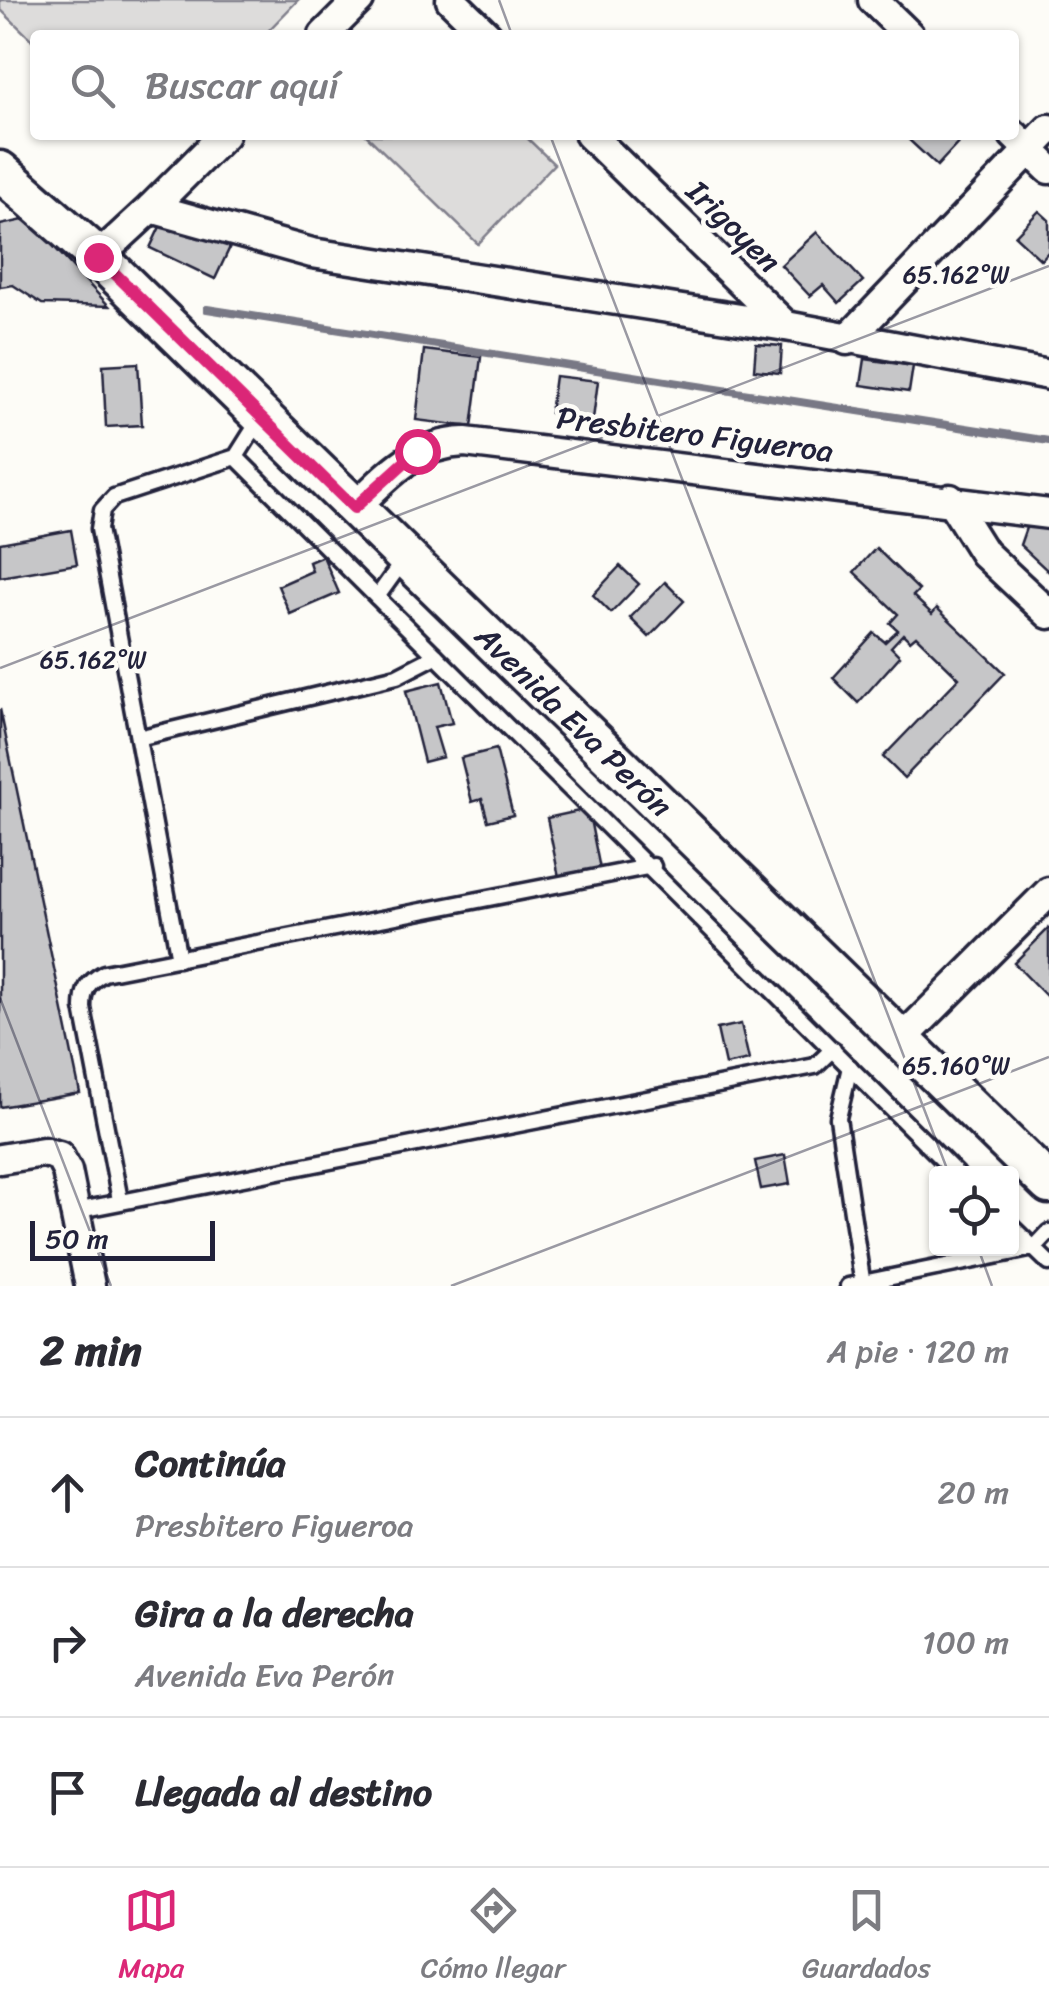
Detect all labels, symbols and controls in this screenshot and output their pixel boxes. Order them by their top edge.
search box [30,30,1019,140]
text: Buscar aquí [145,52,339,119]
icon: search [65,58,120,113]
street label: Irigoyen [671,165,795,287]
route end [76,235,122,281]
text: 65.162°W [903,252,1010,297]
street label: Presbitero Figueroa [553,389,836,480]
route start [395,429,441,475]
street label: Avenida Eva Perón [460,610,686,832]
text: 65.162°W [40,637,147,682]
text: 65.160°W [902,1043,1011,1088]
map controls [929,1166,1019,1256]
button: locate [929,1166,1019,1256]
text: 50 m [45,1214,109,1263]
scale bar [30,1216,215,1260]
text: 2 min [40,1314,142,1388]
text: A pie · 120 m [827,1323,1009,1380]
text: Continúa [135,1430,286,1497]
text: 20 m [937,1464,1009,1521]
icon: ahead [40,1465,95,1520]
text: Presbitero Figueroa [135,1497,413,1554]
text: Gira a la derecha [135,1580,414,1647]
text: 100 m [922,1614,1009,1671]
icon: right [40,1615,95,1670]
text: Avenida Eva Perón [135,1647,394,1704]
text: Llegada al destino [135,1759,432,1826]
icon: arrive [40,1765,95,1820]
tab: Mapa [118,1883,184,1992]
tab: Cómo llegar [421,1883,565,1992]
tab: Guardados [802,1883,931,1992]

